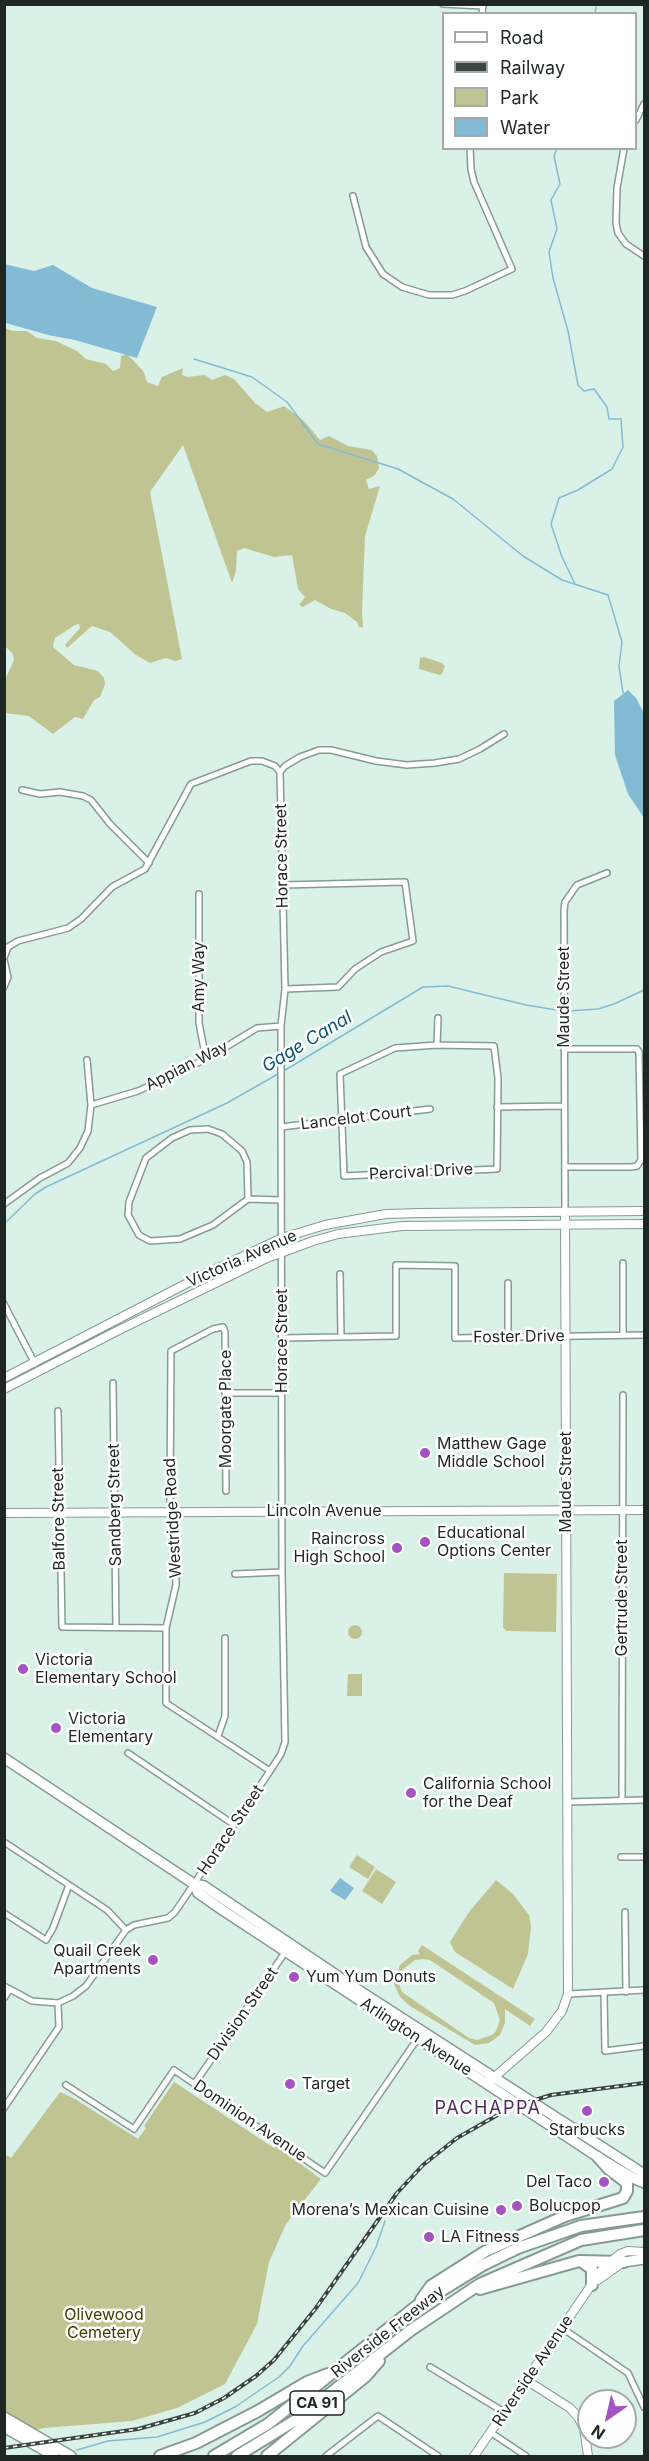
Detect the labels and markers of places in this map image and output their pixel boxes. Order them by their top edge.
place label: Matthew Gage Middle School [437,1434,547,1472]
marker: Matthew Gage Middle School [418,1446,432,1460]
place label: Educational Options Center [437,1523,551,1561]
place label: Raincross High School [294,1529,385,1567]
marker: Educational Options Center [418,1535,432,1549]
marker: Raincross High School [390,1541,404,1555]
place label: Victoria Elementary School [35,1650,177,1688]
marker: Victoria Elementary School [16,1662,30,1676]
place label: Victoria Elementary [68,1709,153,1747]
marker: Victoria Elementary [49,1721,63,1735]
place label: California School for the Deaf [423,1774,551,1812]
marker: California School for the Deaf [404,1786,418,1800]
place label: Quail Creek Apartments [53,1941,141,1979]
marker: Quail Creek Apartments [146,1953,160,1967]
place label: Yum Yum Donuts [306,1967,436,1987]
marker: Yum Yum Donuts [287,1970,301,1984]
place label: Target [302,2074,350,2094]
marker: Target [283,2077,297,2091]
marker: Starbucks [580,2104,594,2118]
place label: Starbucks [549,2120,625,2140]
place label: Del Taco [526,2172,592,2192]
marker: Del Taco [597,2175,611,2189]
place label: Bolucpop [529,2196,601,2216]
marker: Bolucpop [510,2199,524,2213]
place label: Morena’s Mexican Cuisine [291,2200,489,2220]
marker: Morena’s Mexican Cuisine [494,2203,508,2217]
place label: LA Fitness [441,2227,520,2247]
marker: LA Fitness [422,2230,436,2244]

